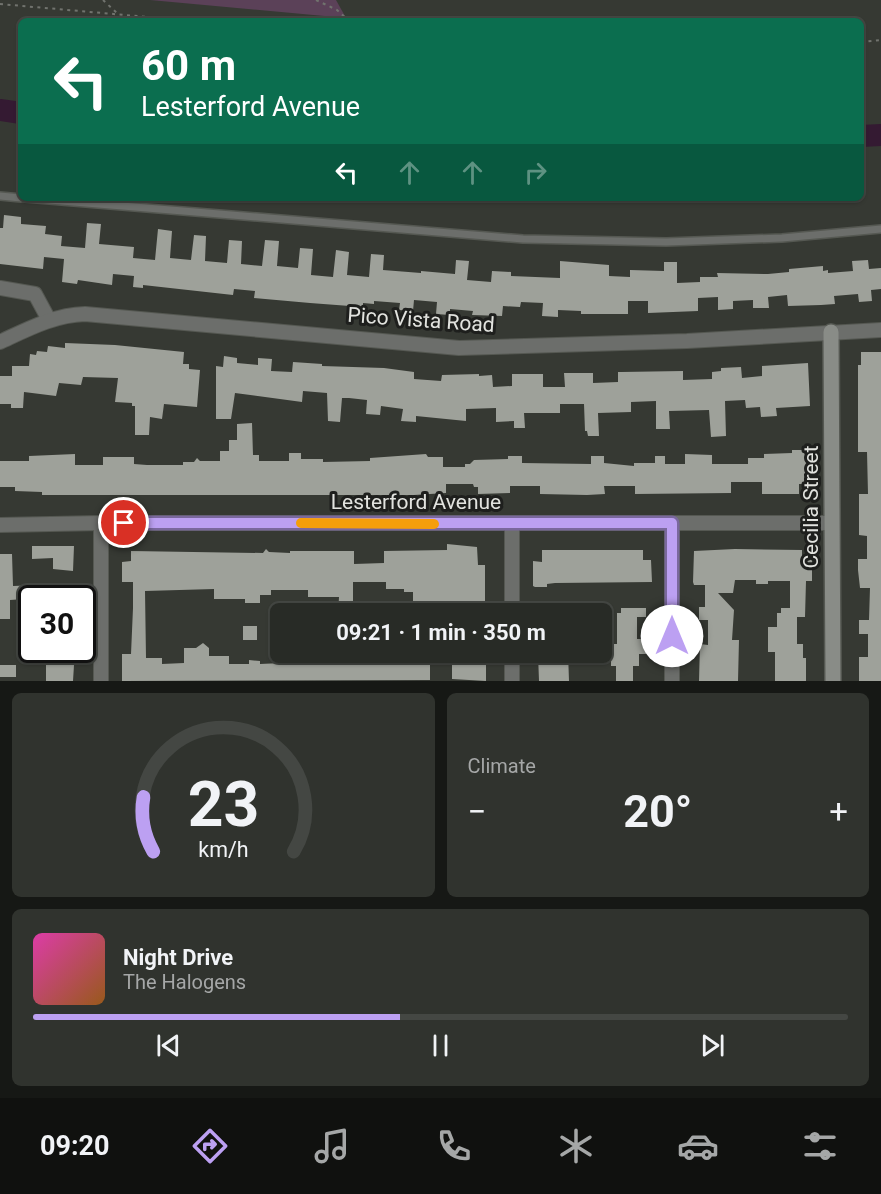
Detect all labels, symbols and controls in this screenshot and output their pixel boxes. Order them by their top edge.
text: 60 m [141,41,236,90]
icon: left [42,42,120,120]
text: Lesterford Avenue [141,91,360,123]
icon: left [330,156,363,189]
icon: ahead [393,156,426,189]
icon: ahead [456,156,489,189]
icon: right [519,156,552,189]
street label: Pico Vista Road [347,303,495,337]
street label: Cecilia Street [799,445,823,569]
street label: Lesterford Avenue [331,490,501,514]
pin [98,497,149,548]
icon: arrive [107,506,140,539]
speed limit sign: 30 [18,585,96,663]
position arrow [640,604,704,668]
text: 09:21 · 1 min · 350 m [336,620,546,645]
text: Climate [468,754,536,778]
text: 23 [187,768,259,841]
text: 20° [623,785,692,838]
text: − [468,792,486,831]
text: + [829,792,848,831]
text: km/h [198,837,248,862]
text: Night Drive [123,945,233,970]
text: The Halogens [123,970,246,994]
icon: previous [152,1029,185,1062]
icon: pause [424,1029,457,1062]
icon: next [696,1029,729,1062]
icon: directions [189,1125,231,1167]
icon: music [311,1125,353,1167]
icon: phone [433,1125,475,1167]
icon: climate [555,1125,597,1167]
icon: car [677,1125,719,1167]
icon: filters [799,1125,841,1167]
text: 09:20 [40,1130,110,1162]

